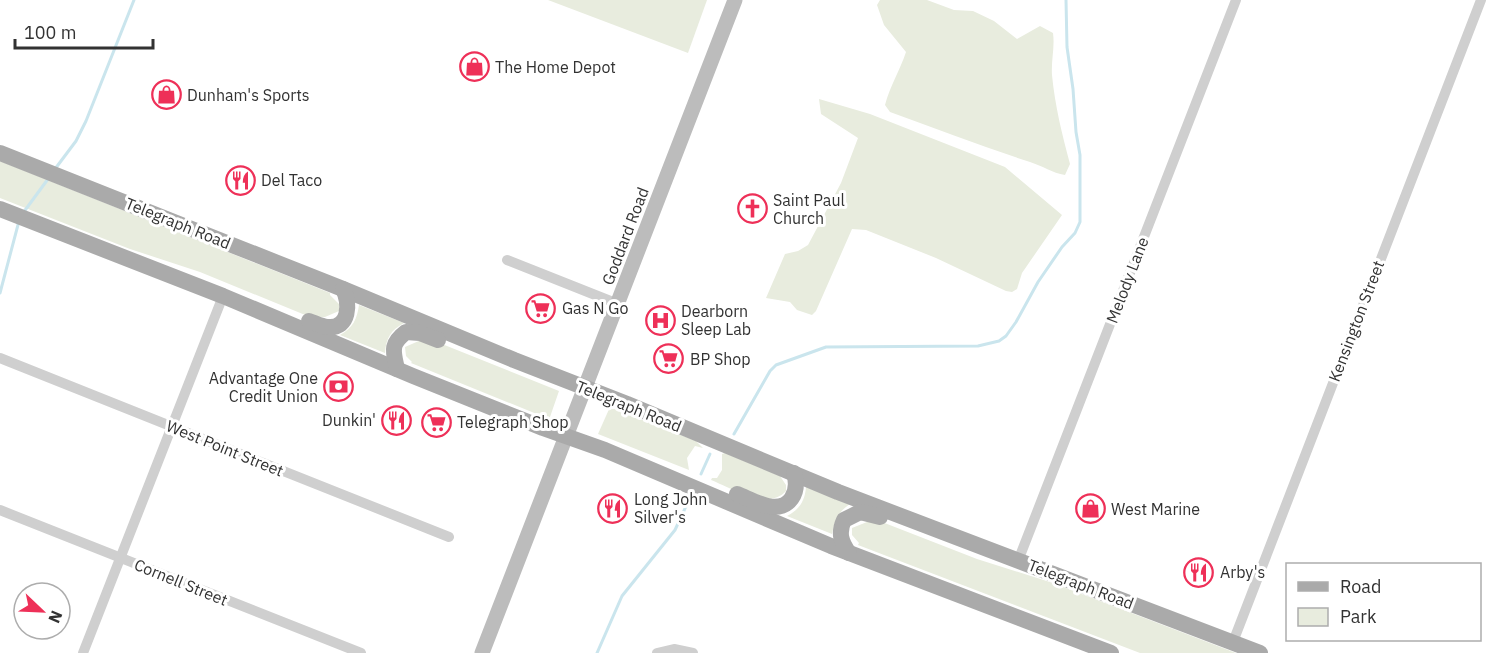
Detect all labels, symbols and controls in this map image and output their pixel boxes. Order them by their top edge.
scale bar [15,12,153,50]
text: 100 m [24,21,76,44]
shop icon: The Home Depot [458,51,490,83]
place label: The Home Depot [495,57,616,77]
shop icon: Dunham's Sports [150,79,182,111]
place label: Dunham's Sports [187,85,310,105]
restaurant icon: Del Taco [224,164,256,196]
place label: Del Taco [261,170,322,190]
street label: Goddard Road [597,184,653,288]
place label: Saint Paul Church [773,190,845,228]
street label: Telegraph Road [122,193,234,253]
church icon: Saint Paul Church [736,193,768,225]
street label: Melody Lane [1101,234,1153,326]
street label: Kensington Street [1324,258,1388,384]
supermarket icon: Gas N Go [525,292,557,324]
place label: Gas N Go [562,298,628,318]
place label: Dearborn Sleep Lab [681,301,751,339]
hospital icon: Dearborn Sleep Lab [644,304,676,336]
supermarket icon: BP Shop [653,343,685,375]
place label: BP Shop [690,349,751,369]
place label: Advantage One Credit Union [209,368,318,406]
bank icon: Advantage One Credit Union [323,371,355,403]
street label: Telegraph Road [573,376,685,436]
restaurant icon: Dunkin' [381,404,413,436]
supermarket icon: Telegraph Shop [420,406,452,438]
place label: Dunkin' [322,410,376,430]
place label: Telegraph Shop [457,412,569,432]
street label: West Point Street [164,415,286,481]
place label: Long John Silver's [634,489,707,527]
restaurant icon: Long John Silver's [597,492,629,524]
shop icon: West Marine [1074,493,1106,525]
place label: West Marine [1111,499,1200,519]
street label: Cornell Street [131,554,231,610]
street label: Telegraph Road [1025,555,1137,613]
restaurant icon: Arby's [1183,556,1215,588]
place label: Arby's [1220,562,1265,582]
legend [1286,563,1481,641]
text: Road [1340,575,1381,598]
north arrow [12,581,72,641]
text: Park [1340,605,1377,628]
text: N [44,608,67,626]

